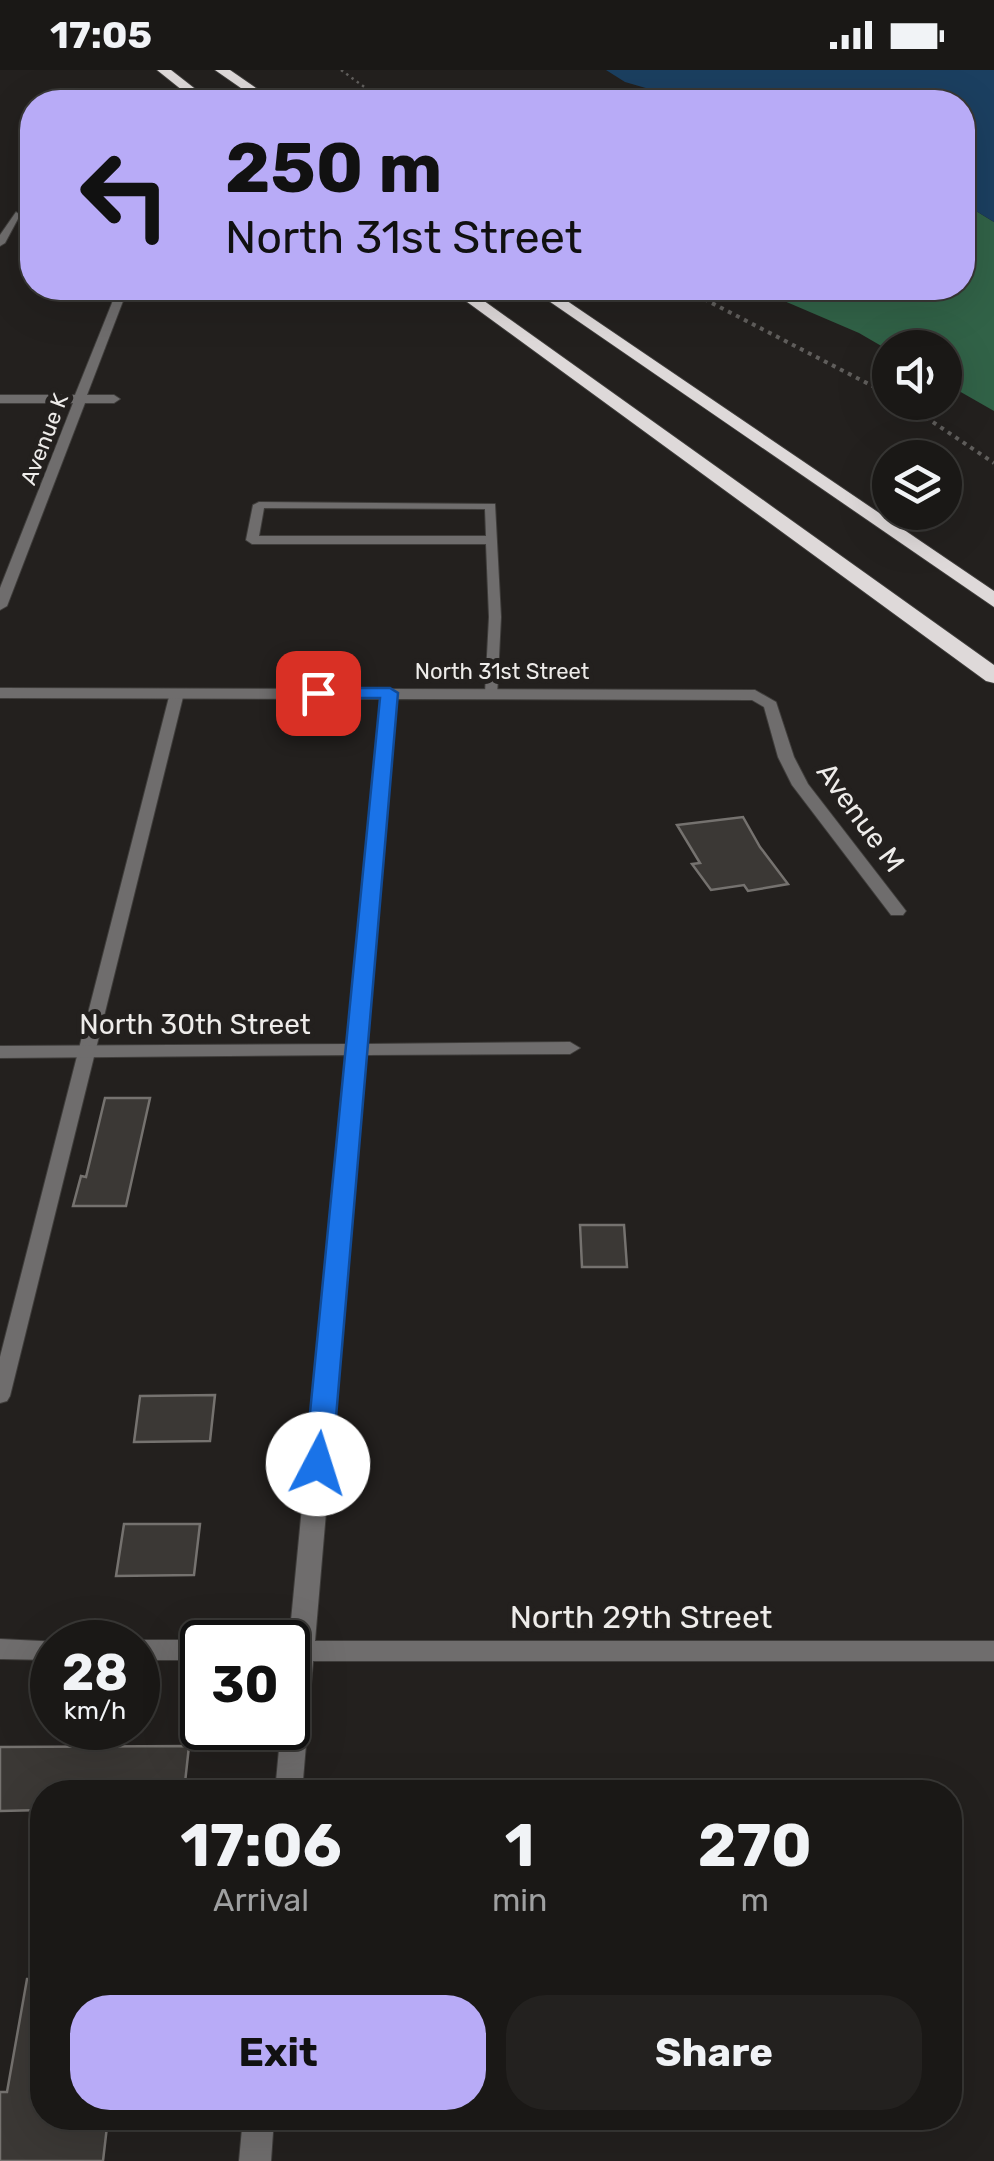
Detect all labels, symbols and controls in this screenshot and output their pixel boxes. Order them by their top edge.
text: 17:05 [50,12,152,58]
text: 250 m [225,127,442,210]
icon: left [60,130,190,260]
text: North 31st Street [225,211,582,264]
map controls [872,330,962,530]
button: sound [872,330,962,420]
street label: Avenue K [15,390,74,489]
button: layers [872,440,962,530]
pin [276,651,361,736]
street label: North 31st Street [415,658,590,685]
icon: arrive [291,666,346,721]
street label: Avenue M [810,756,911,878]
street label: North 30th Street [79,1008,311,1041]
position arrow [266,1412,370,1516]
street label: North 29th Street [510,1598,772,1636]
speed limit sign: 30 [180,1620,310,1750]
text: 28 [62,1643,128,1703]
text: km/h [64,1696,126,1725]
text: 17:06 [180,1810,342,1881]
text: 1 [505,1810,535,1881]
text: 270 [698,1810,812,1881]
text: Arrival [213,1881,309,1919]
text: min [492,1881,548,1919]
text: m [741,1881,769,1919]
button: Exit [70,1995,486,2110]
button: Share [506,1995,922,2110]

